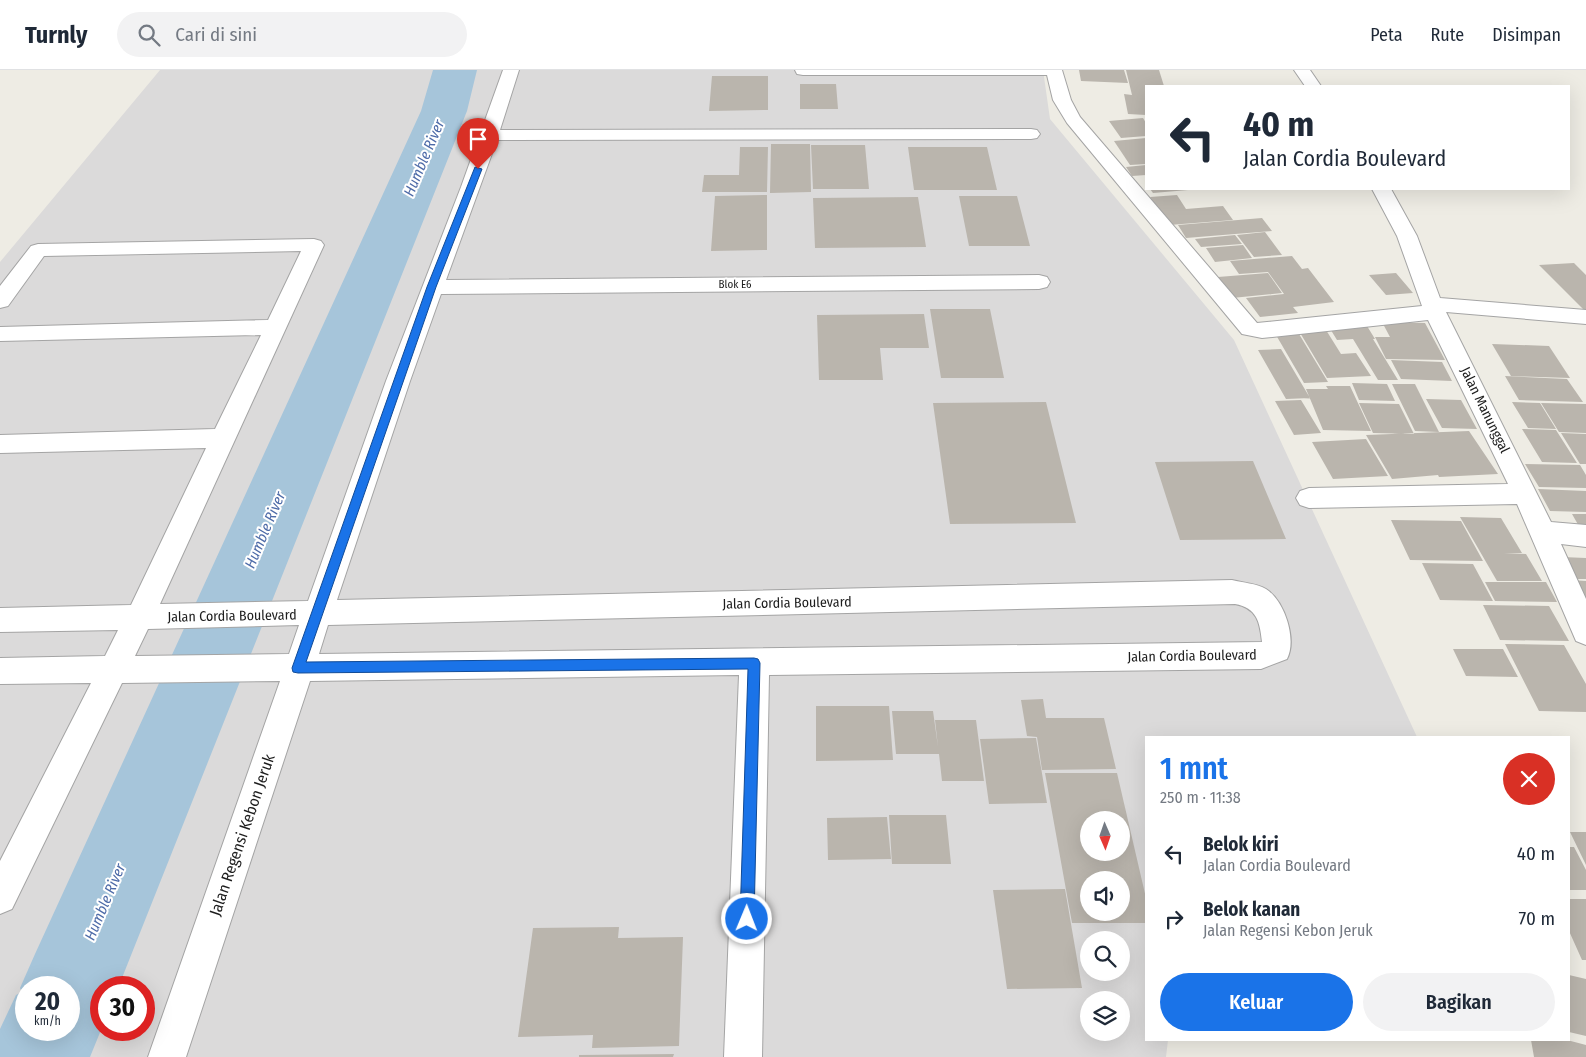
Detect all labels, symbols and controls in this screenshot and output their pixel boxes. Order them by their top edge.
search box [117,12,467,57]
text: Turnly [25,21,87,49]
icon: search [135,21,163,49]
text: Cari di sini [175,23,257,46]
text: Peta [1370,24,1402,46]
text: Rute [1430,24,1464,46]
text: Disimpan [1492,24,1561,46]
text: 40 m [1243,103,1314,145]
icon: left [1160,105,1225,170]
water label: Humble River [400,116,449,199]
pin [457,118,499,169]
icon: arrive [464,125,492,153]
text: Jalan Cordia Boulevard [1243,145,1446,172]
street label: Blok E6 [719,278,752,291]
street label: Jalan Manunggal [1457,364,1513,456]
water label: Humble River [241,488,290,571]
street label: Jalan Cordia Boulevard [722,593,852,613]
street label: Jalan Cordia Boulevard [167,606,297,626]
street label: Jalan Cordia Boulevard [1127,646,1257,666]
street label: Jalan Regensi Kebon Jeruk [205,751,279,918]
text: 1 mnt [1160,751,1228,787]
button: close [1503,753,1555,805]
text: 250 m · 11:38 [1160,788,1241,807]
north arrow [1080,811,1130,861]
map controls [1080,811,1130,1041]
text: Belok kiri [1203,833,1279,856]
icon: left [1160,840,1188,868]
text: 40 m [1517,842,1555,865]
text: Jalan Cordia Boulevard [1203,856,1351,875]
water label: Humble River [81,860,130,943]
button: sound [1080,871,1130,921]
position arrow [720,892,772,944]
text: Belok kanan [1203,898,1300,921]
icon: right [1160,905,1188,933]
text: 70 m [1519,907,1555,930]
text: Jalan Regensi Kebon Jeruk [1203,921,1373,940]
button: search [1080,931,1130,981]
button: Keluar [1160,973,1353,1031]
button: Bagikan [1363,973,1555,1031]
speed limit sign: 30 [90,976,155,1041]
text: 20 [35,987,60,1017]
button: layers [1080,991,1130,1041]
text: km/h [34,1014,61,1028]

